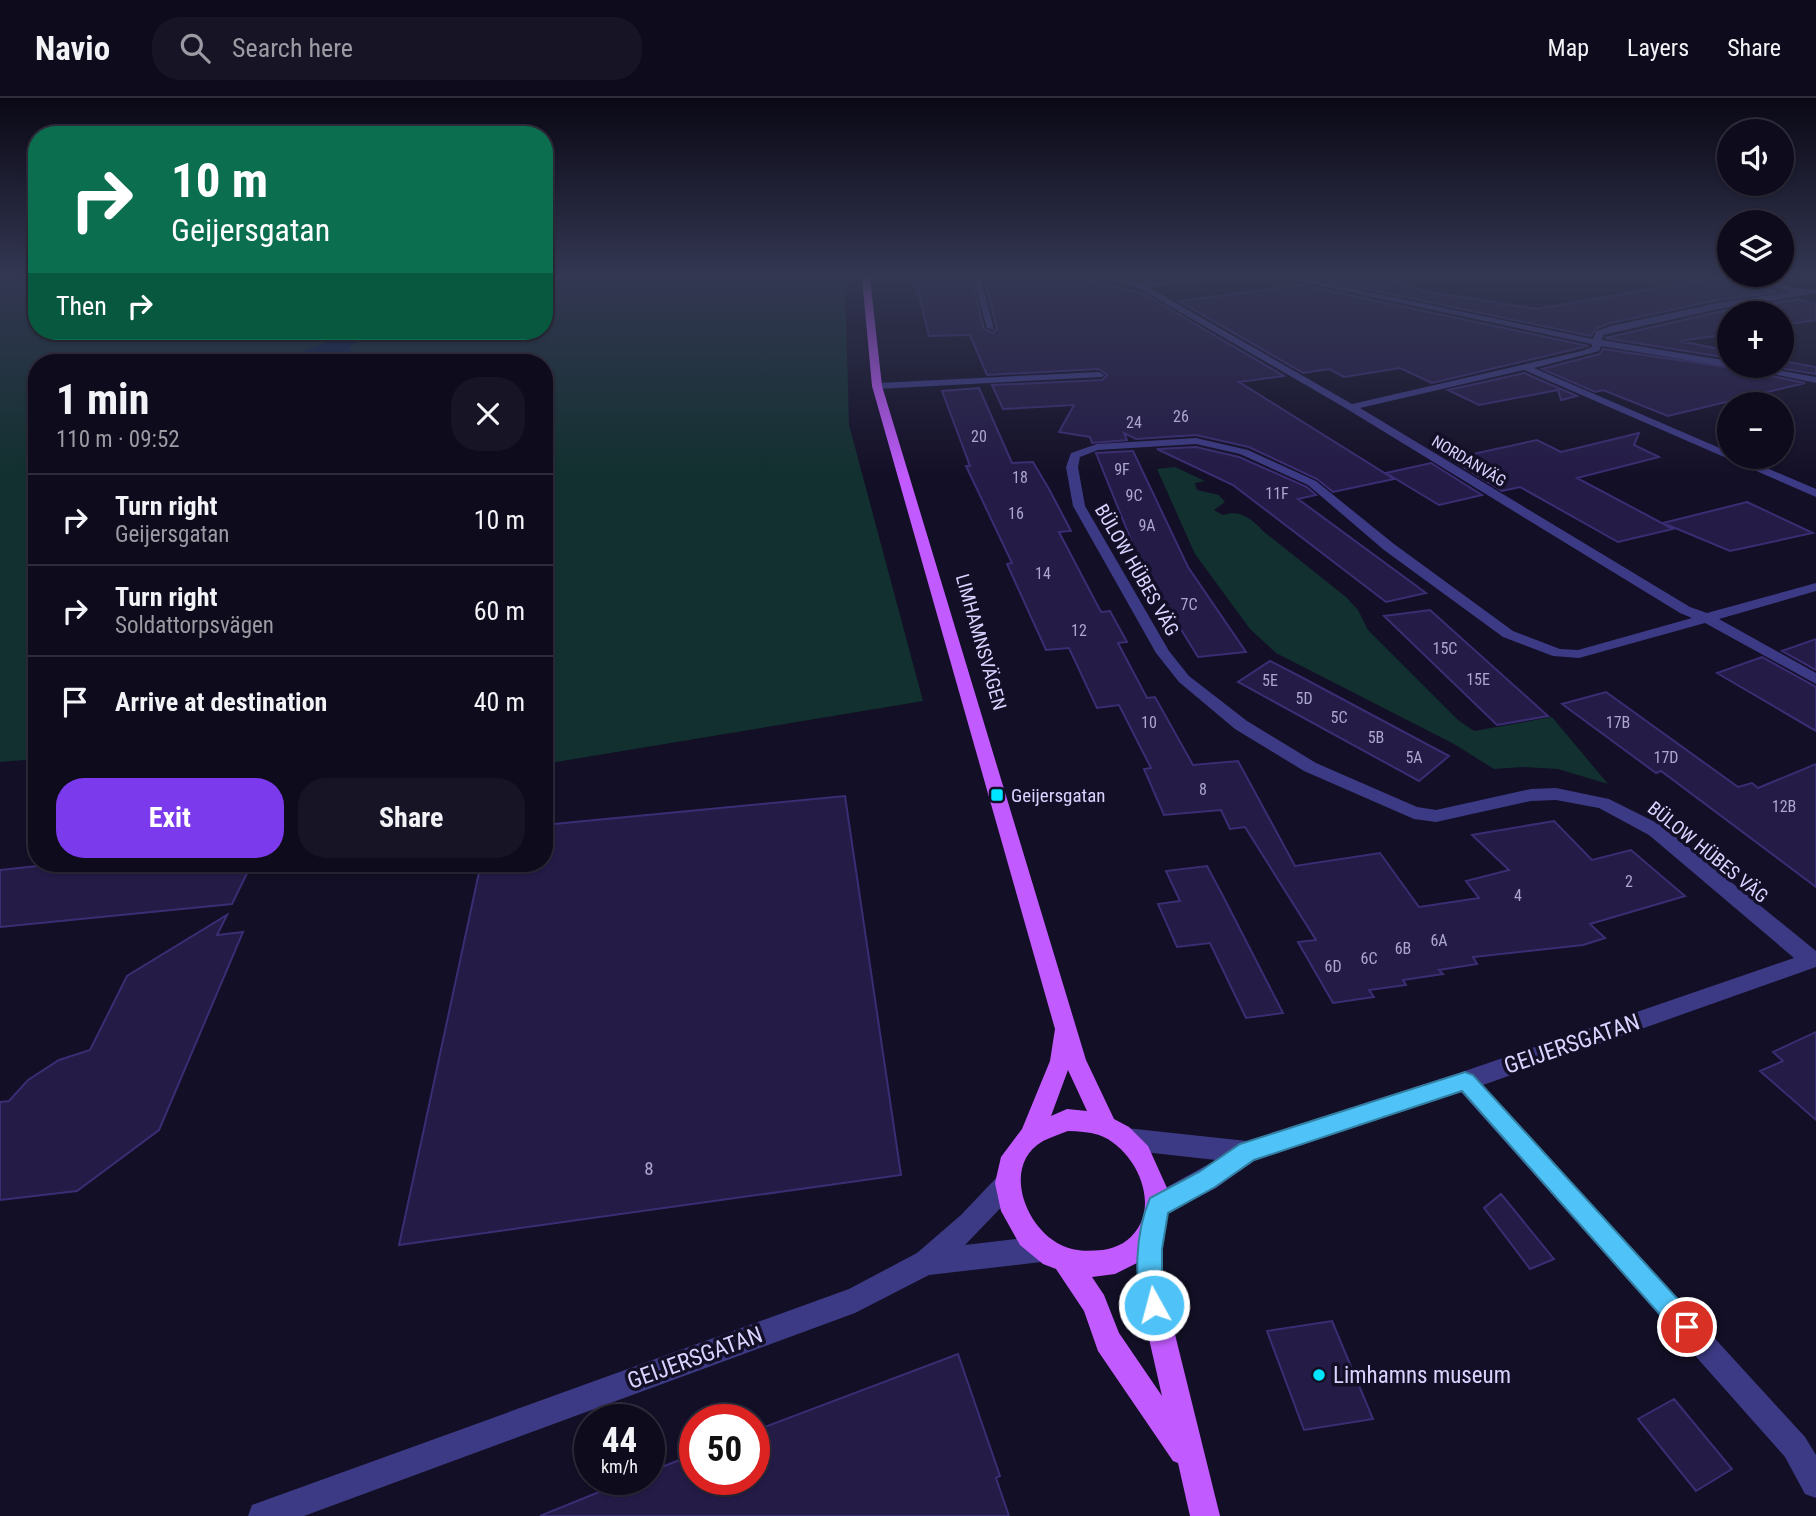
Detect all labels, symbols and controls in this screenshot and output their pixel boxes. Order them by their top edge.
search box [152,17,642,80]
text: Navio [35,29,110,68]
icon: search [176,29,214,67]
text: Search here [232,33,353,63]
text: Map [1548,34,1589,62]
text: Layers [1627,34,1689,62]
text: Share [1727,34,1781,62]
map controls [1717,119,1794,469]
button: sound [1717,119,1794,196]
text: 10 m [171,152,268,209]
icon: right [56,154,147,245]
button: layers [1717,210,1794,287]
text: Geijersgatan [171,211,330,249]
icon: right [121,287,159,325]
text: Then [56,291,107,321]
button: + [1717,301,1794,378]
text: 1 min [56,375,149,424]
button: close [451,377,525,451]
button: − [1717,392,1794,469]
house number: 26 [1173,407,1189,426]
house number: 24 [1126,413,1142,432]
text: 110 m · 09:52 [56,426,180,453]
house number: 20 [971,427,987,446]
street label: NORDANVÄG [1428,431,1510,491]
house number: 9F [1114,460,1130,479]
house number: 18 [1012,468,1028,487]
house number: 11F [1265,484,1289,503]
house number: 9C [1126,486,1142,505]
text: Turn right [115,491,217,521]
street label: BÜLOW HÜBES VÄG [1090,500,1184,640]
icon: right [56,501,94,539]
house number: 16 [1008,504,1024,523]
text: 10 m [474,505,525,535]
house number: 9A [1138,516,1156,535]
text: Geijersgatan [115,521,229,548]
house number: 14 [1035,564,1051,583]
street label: LIMHAMNSVÄGEN [951,571,1011,713]
text: Turn right [115,582,217,612]
icon: right [56,592,94,630]
house number: 7C [1181,595,1197,614]
text: 60 m [474,596,525,626]
text: Soldattorpsvägen [115,612,274,639]
house number: 12 [1071,621,1087,640]
house number: 15C [1433,639,1457,658]
house number: 15E [1466,670,1490,689]
house number: 5E [1262,671,1278,690]
icon: arrive [56,683,94,721]
text: Arrive at destination [115,687,327,717]
text: 40 m [474,687,525,717]
house number: 5D [1295,689,1313,708]
house number: 5C [1331,708,1347,727]
house number: 10 [1141,713,1157,732]
house number: 17B [1606,713,1630,732]
house number: 5B [1368,728,1384,747]
house number: 5A [1405,748,1423,767]
house number: 17D [1654,748,1678,767]
button: Exit [56,778,284,858]
button: Share [298,778,525,858]
house number: 8 [1199,780,1207,799]
place label: Geijersgatan [1011,784,1106,807]
marker: Geijersgatan [989,787,1005,803]
street label: BÜLOW HÜBES VÄG [1643,796,1773,908]
house number: 12B [1772,797,1796,816]
house number: 2 [1625,872,1633,891]
house number: 4 [1514,886,1522,905]
house number: 6A [1430,931,1448,950]
house number: 6B [1395,939,1411,958]
house number: 6C [1361,949,1377,968]
house number: 6D [1324,957,1342,976]
street label: GEIJERSGATAN [1501,1008,1643,1080]
house number: 8 [644,1157,654,1180]
position arrow [1117,1268,1191,1342]
pin [1657,1297,1717,1357]
icon: arrive [1668,1308,1706,1346]
street label: GEIJERSGATAN [624,1321,766,1395]
place label: Limhamns museum [1333,1362,1511,1389]
marker: Limhamns museum [1311,1367,1327,1383]
speed limit sign: 50 [679,1404,770,1495]
text: 44 [602,1420,637,1461]
text: km/h [601,1456,638,1477]

